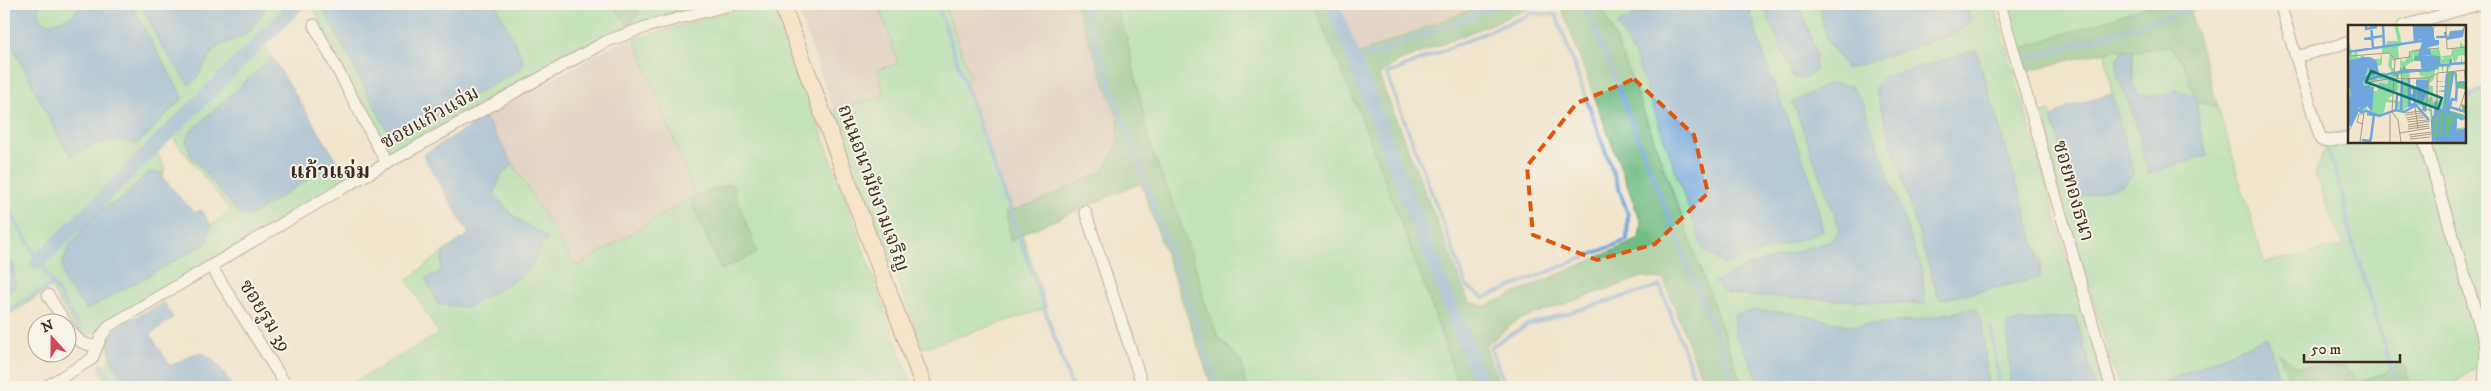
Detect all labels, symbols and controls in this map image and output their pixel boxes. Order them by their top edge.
inset map [2348,25,2466,142]
street label: ซอยแก้วแจ่ม [376,81,484,155]
street label: ถนนอนามัยงามเจริญ [831,101,915,275]
street label: ซอยทองธนา [2047,138,2099,244]
district label: แก้วแจ่ม [290,159,370,185]
street label: ซอยรูม 39 [233,275,297,357]
north arrow [28,314,78,364]
text: N [39,316,57,337]
scale bar [2304,331,2400,363]
text: 50 m [2311,340,2341,359]

